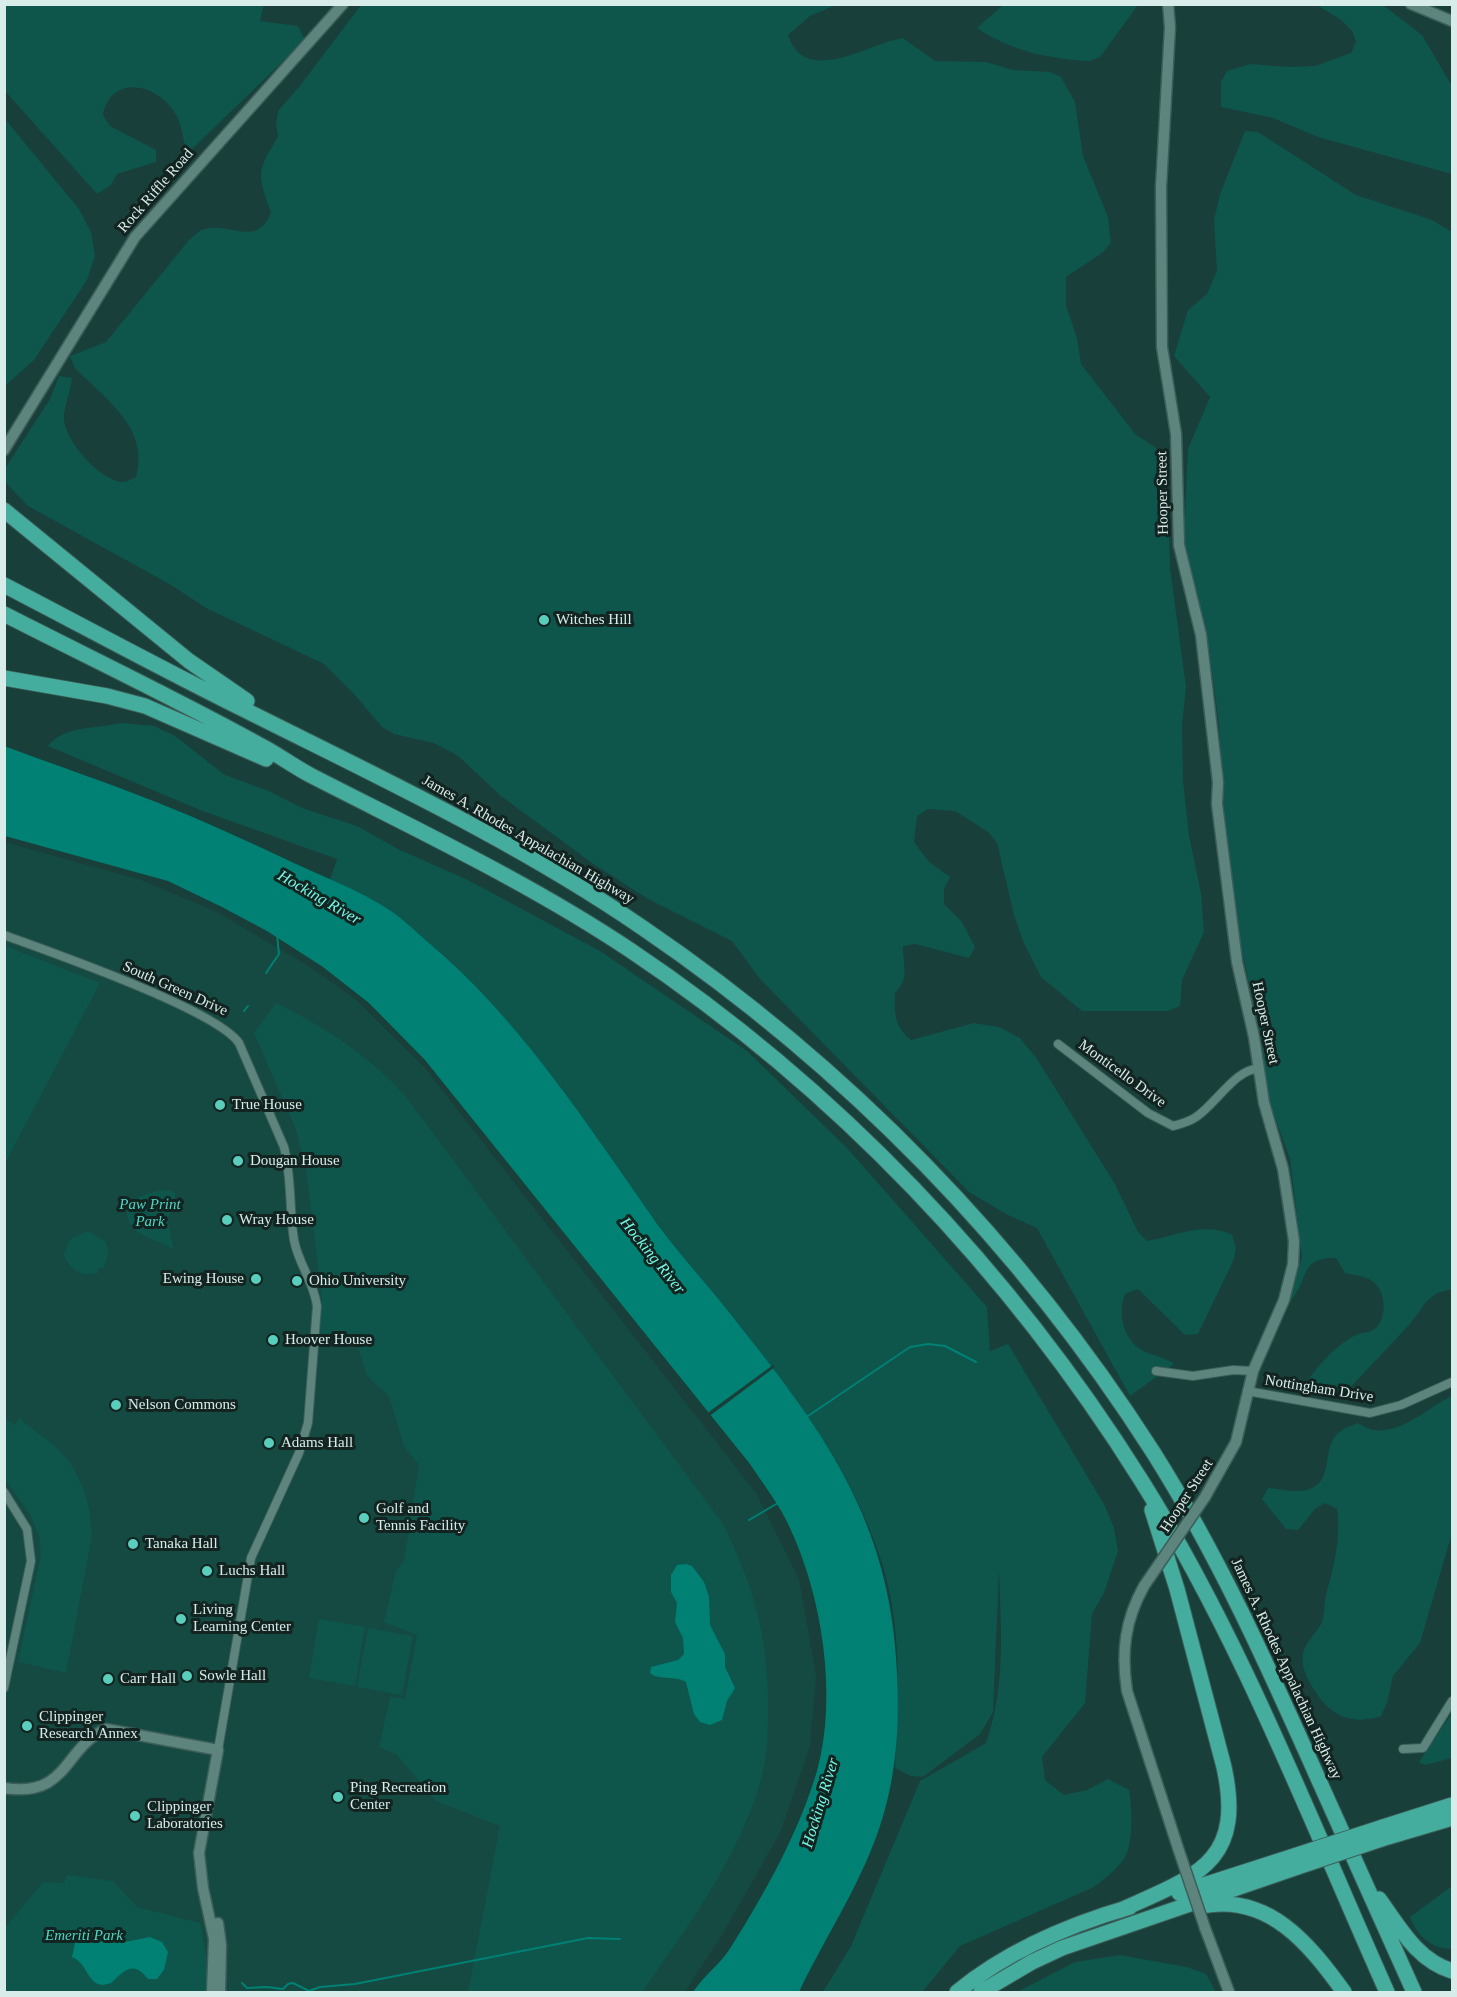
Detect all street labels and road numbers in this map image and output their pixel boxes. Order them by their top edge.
street label: Rock Riffle Road [115,145,197,237]
street label: Hooper Street [1153,451,1173,535]
street label: James A. Rhodes Appalachian Highway [419,772,637,908]
street label: South Green Drive [120,958,230,1020]
street label: Hooper Street [1247,980,1283,1066]
street label: Monticello Drive [1075,1036,1169,1112]
street label: Nottingham Drive [1263,1372,1375,1406]
street label: Hooper Street [1157,1456,1217,1536]
street label: James A. Rhodes Appalachian Highway [1227,1556,1345,1782]

